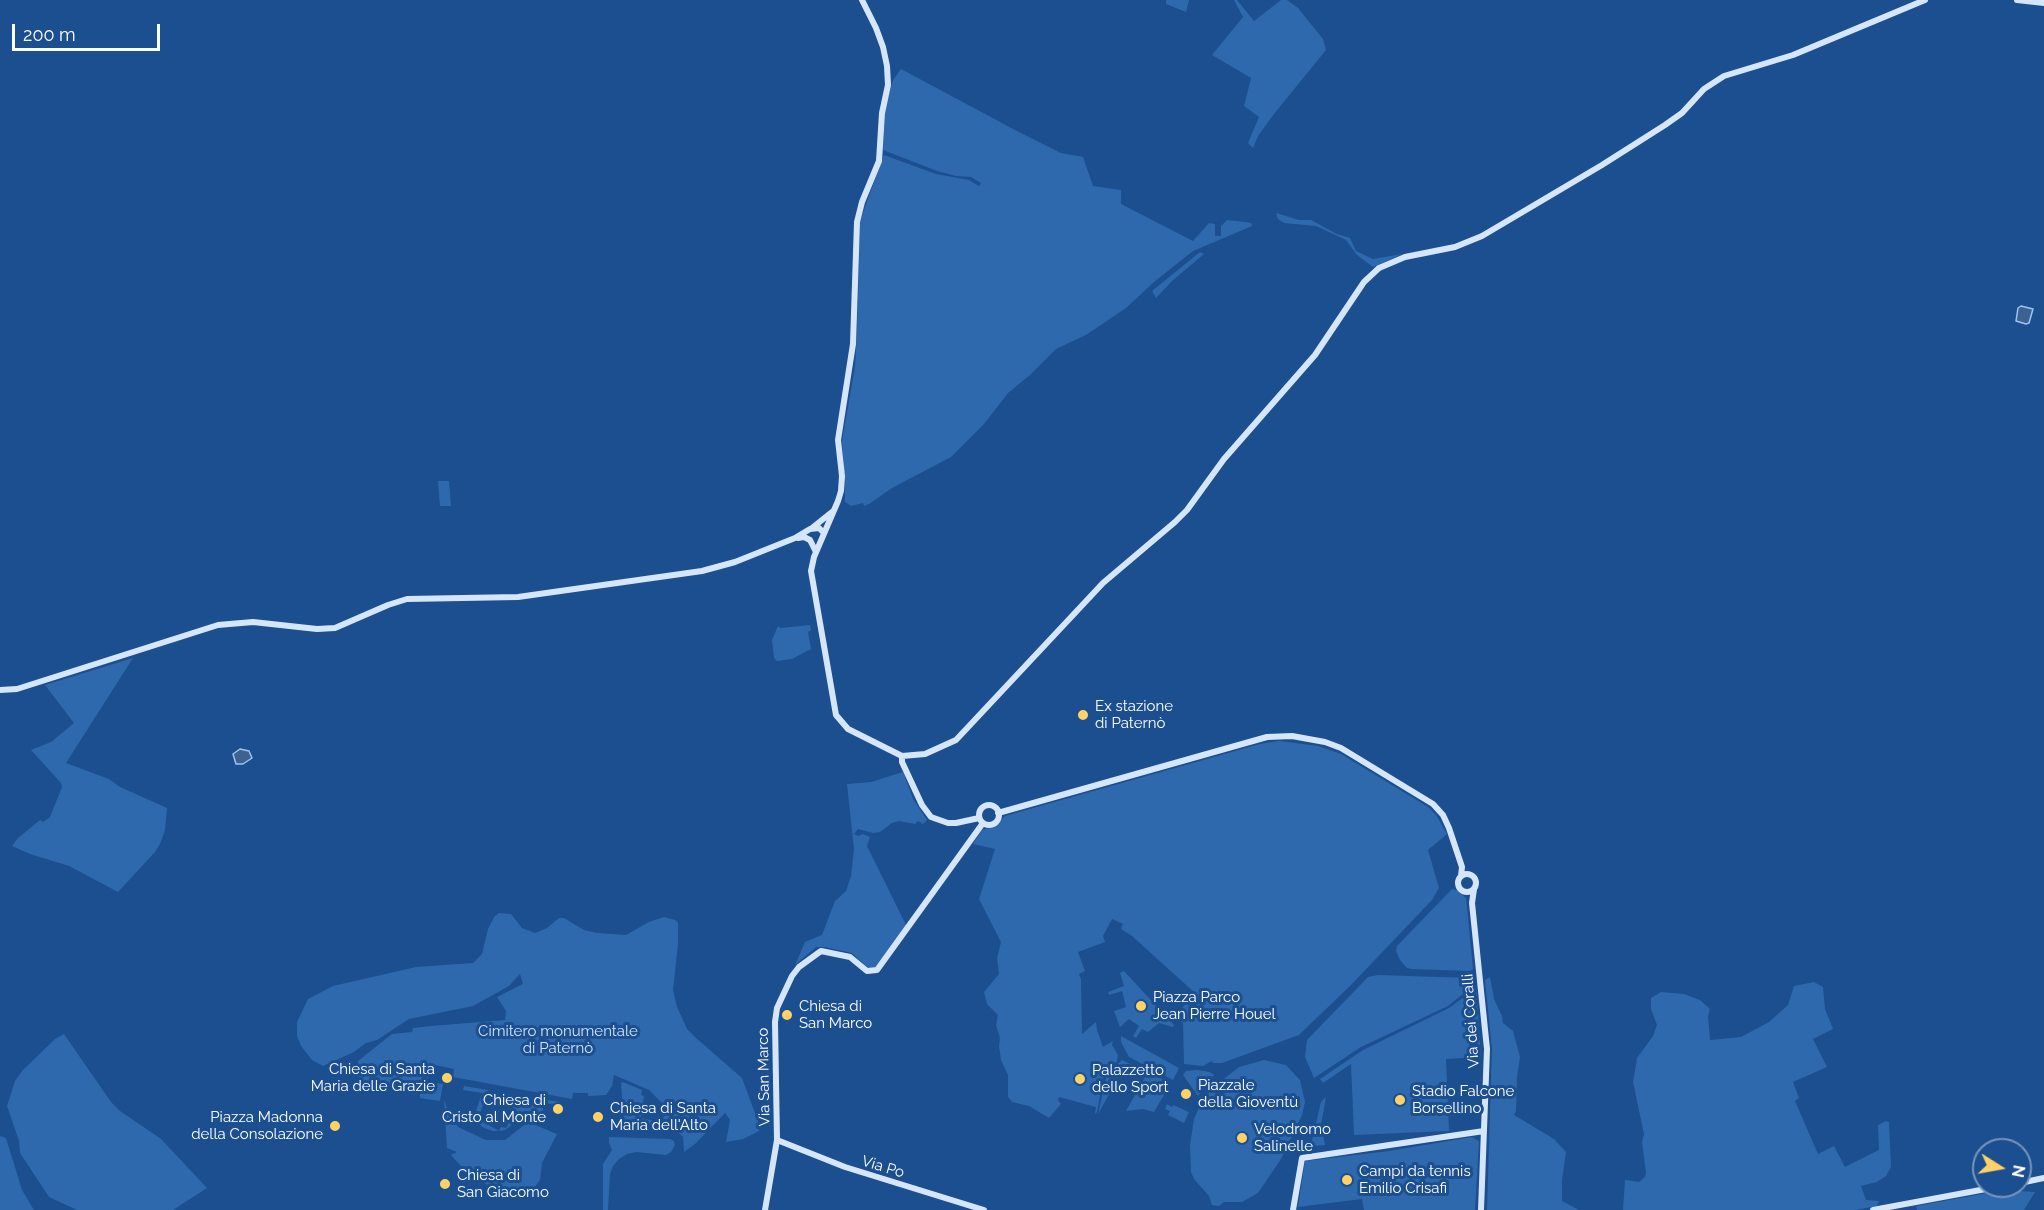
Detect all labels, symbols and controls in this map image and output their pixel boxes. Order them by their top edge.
scale bar [15,12,164,50]
text: 200 m [23,24,76,45]
place label: Ex stazione di Paternò [1095,697,1173,732]
marker: Ex stazione di Paternò [1076,708,1090,722]
street label: Via dei Coralli [1459,973,1483,1069]
place label: Piazza Parco Jean Pierre Houel [1153,988,1276,1023]
place label: Chiesa di San Marco [799,997,872,1032]
marker: Piazza Parco Jean Pierre Houel [1134,999,1148,1013]
marker: Chiesa di San Marco [780,1008,794,1022]
park label: Cimitero monumentale di Paternò [478,1022,638,1057]
street label: Via San Marco [754,1028,774,1126]
place label: Chiesa di Santa Maria delle Grazie [311,1060,435,1095]
place label: Palazzetto dello Sport [1092,1061,1169,1096]
marker: Chiesa di Santa Maria delle Grazie [440,1071,454,1085]
marker: Palazzetto dello Sport [1073,1072,1087,1086]
place label: Piazzale della Gioventù [1198,1076,1298,1111]
place label: Stadio Falcone Borsellino [1412,1082,1514,1117]
marker: Piazzale della Gioventù [1179,1087,1193,1101]
place label: Chiesa di Cristo al Monte [442,1091,546,1126]
marker: Stadio Falcone Borsellino [1393,1093,1407,1107]
place label: Chiesa di Santa Maria dell'Alto [610,1099,716,1134]
marker: Chiesa di Cristo al Monte [551,1102,565,1116]
place label: Piazza Madonna della Consolazione [191,1108,323,1143]
marker: Chiesa di Santa Maria dell'Alto [591,1110,605,1124]
marker: Piazza Madonna della Consolazione [328,1119,342,1133]
place label: Velodromo Salinelle [1254,1120,1331,1155]
marker: Velodromo Salinelle [1235,1131,1249,1145]
north arrow [1972,1138,2032,1198]
street label: Via Po [860,1152,906,1182]
place label: Campi da tennis Emilio Crisafi [1359,1162,1471,1197]
text: N [2008,1163,2029,1179]
place label: Chiesa di San Giacomo [457,1166,549,1201]
marker: Campi da tennis Emilio Crisafi [1340,1173,1354,1187]
marker: Chiesa di San Giacomo [438,1177,452,1191]

